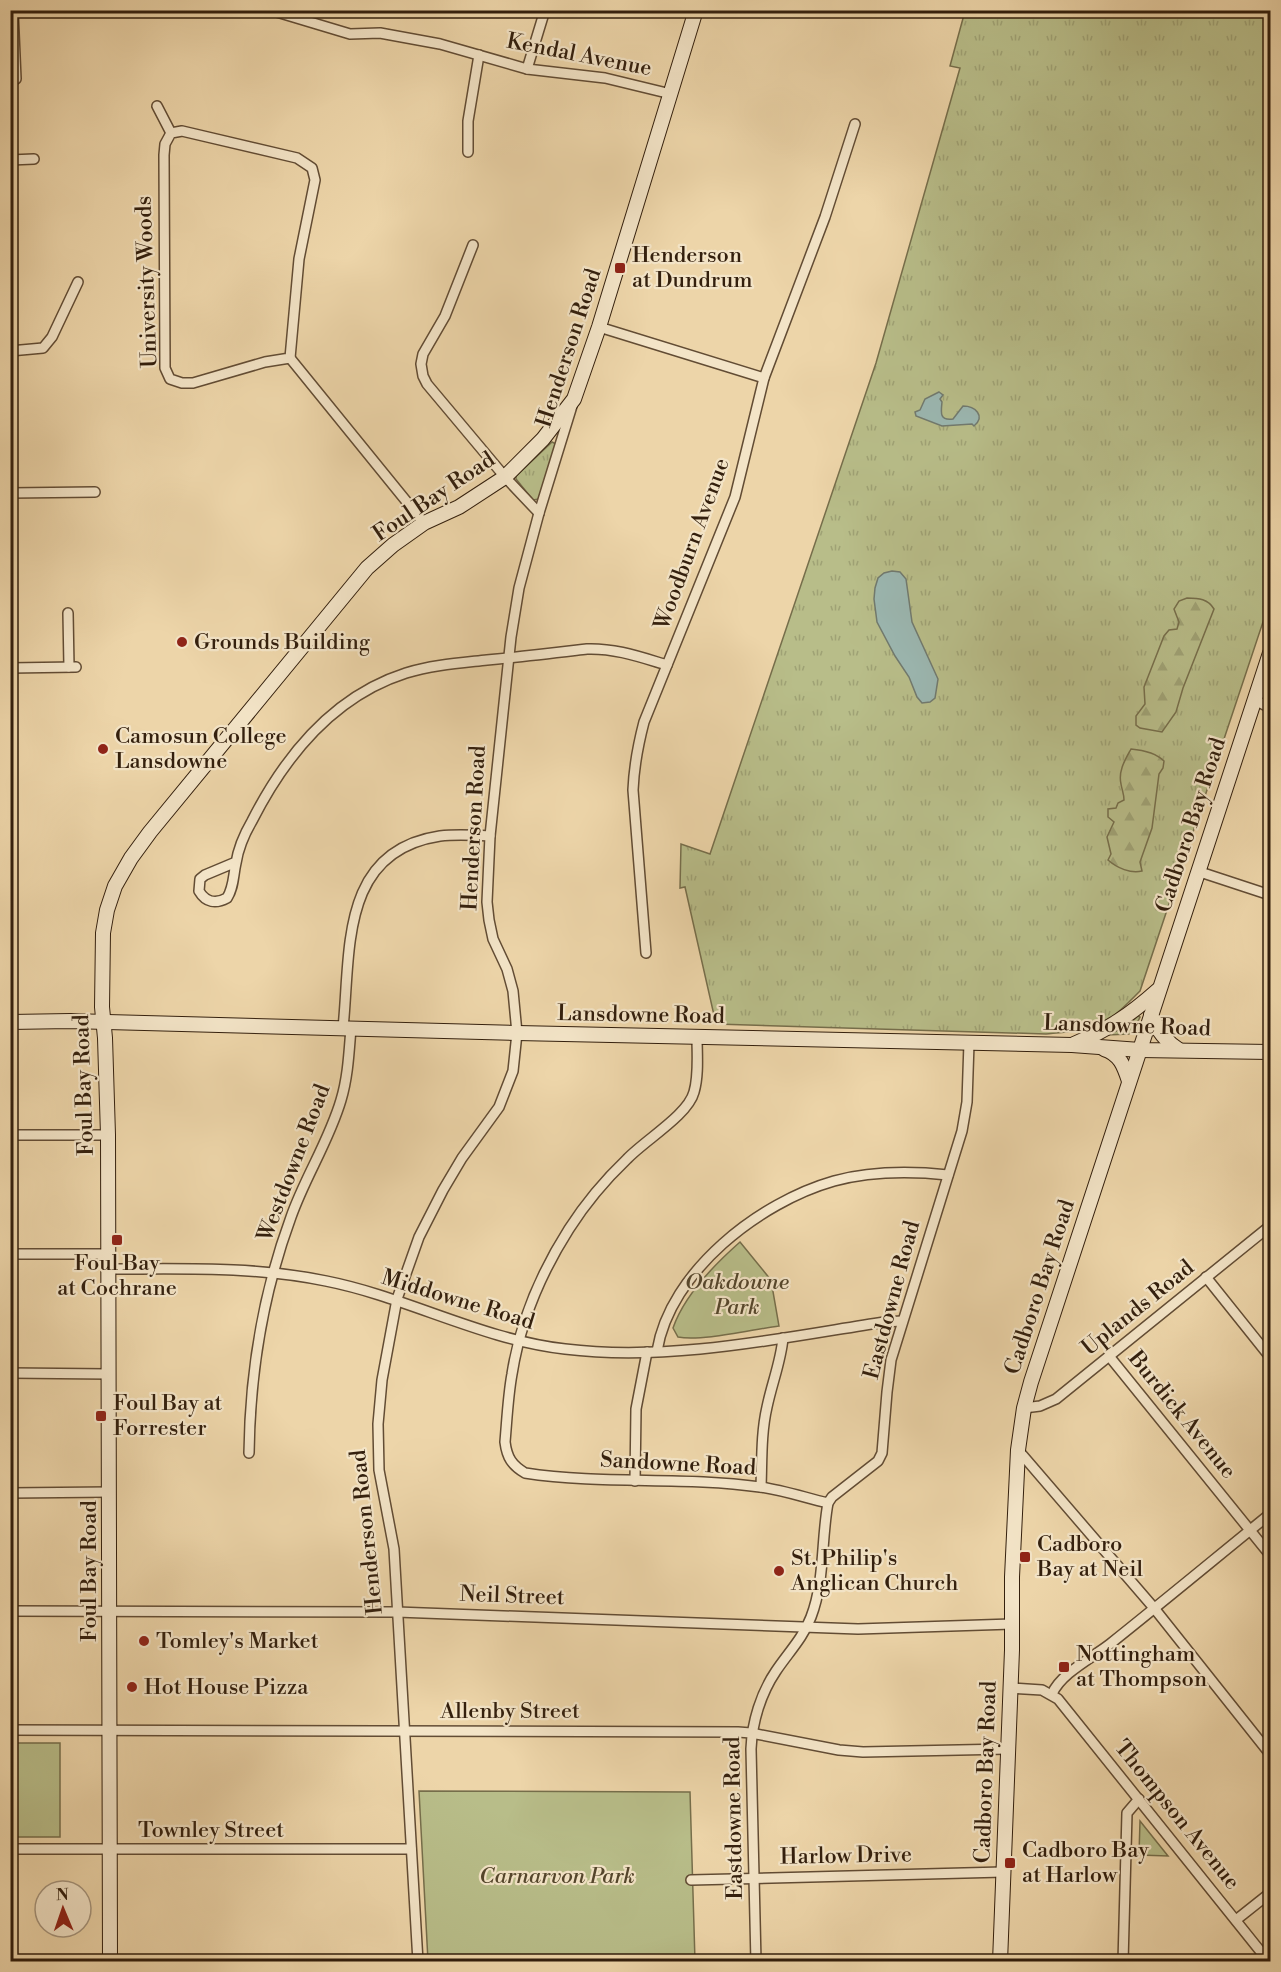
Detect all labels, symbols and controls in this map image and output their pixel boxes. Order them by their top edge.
street label: Kendal Avenue [504,28,654,82]
street label: University Woods [131,195,163,369]
place label: Henderson at Dundrum [632,242,753,294]
marker: Henderson at Dundrum [613,261,627,275]
street label: Henderson Road [531,265,608,431]
street label: Foul Bay Road [368,446,501,548]
street label: Woodburn Avenue [648,454,736,634]
place label: Grounds Building [194,629,371,656]
marker: Grounds Building [175,635,189,649]
place label: Camosun College Lansdowne [115,723,287,775]
street label: Cadboro Bay Road [1150,734,1232,916]
marker: Camosun College Lansdowne [96,742,110,756]
street label: Henderson Road [456,744,492,911]
street label: Lansdowne Road [557,1000,726,1030]
street label: Lansdowne Road [1043,1010,1212,1042]
street label: Foul Bay Road [68,1013,100,1156]
street label: Westdowne Road [251,1080,337,1247]
street label: Cadboro Bay Road [999,1196,1081,1378]
street label: Eastdowne Road [858,1217,926,1382]
marker: Foul Bay at Cochrane [110,1233,124,1247]
place label: Foul Bay at Cochrane [57,1250,177,1302]
street label: Uplands Road [1076,1254,1200,1362]
street label: Middowne Road [378,1264,538,1336]
park label: Oakdowne Park [685,1269,789,1321]
street label: Burdick Avenue [1122,1345,1242,1484]
place label: Foul Bay at Forrester [113,1390,223,1442]
marker: Foul Bay at Forrester [94,1409,108,1423]
street label: Sandowne Road [599,1446,757,1482]
street label: Henderson Road [345,1448,389,1616]
street label: Foul Bay Road [76,1500,103,1642]
place label: Cadboro Bay at Neil [1036,1531,1144,1583]
place label: St. Philip's Anglican Church [790,1545,958,1597]
marker: Cadboro Bay at Neil [1018,1550,1032,1564]
marker: St. Philip's Anglican Church [772,1564,786,1578]
street label: Neil Street [459,1581,565,1611]
place label: Tomley's Market [156,1628,319,1655]
marker: Tomley's Market [137,1634,151,1648]
place label: Nottingham at Thompson [1076,1641,1207,1693]
marker: Nottingham at Thompson [1057,1660,1071,1674]
place label: Hot House Pizza [144,1674,309,1701]
marker: Hot House Pizza [125,1680,139,1694]
street label: Cadboro Bay Road [969,1680,1003,1864]
street label: Allenby Street [439,1698,580,1725]
street label: Thompson Avenue [1108,1735,1246,1895]
street label: Eastdowne Road [719,1736,749,1900]
street label: Townley Street [138,1817,284,1844]
place label: Cadboro Bay at Harlow [1022,1837,1149,1889]
street label: Harlow Drive [780,1841,912,1871]
marker: Cadboro Bay at Harlow [1003,1856,1017,1870]
park label: Carnarvon Park [479,1863,635,1890]
north arrow [33,1879,93,1939]
text: N [56,1885,70,1905]

